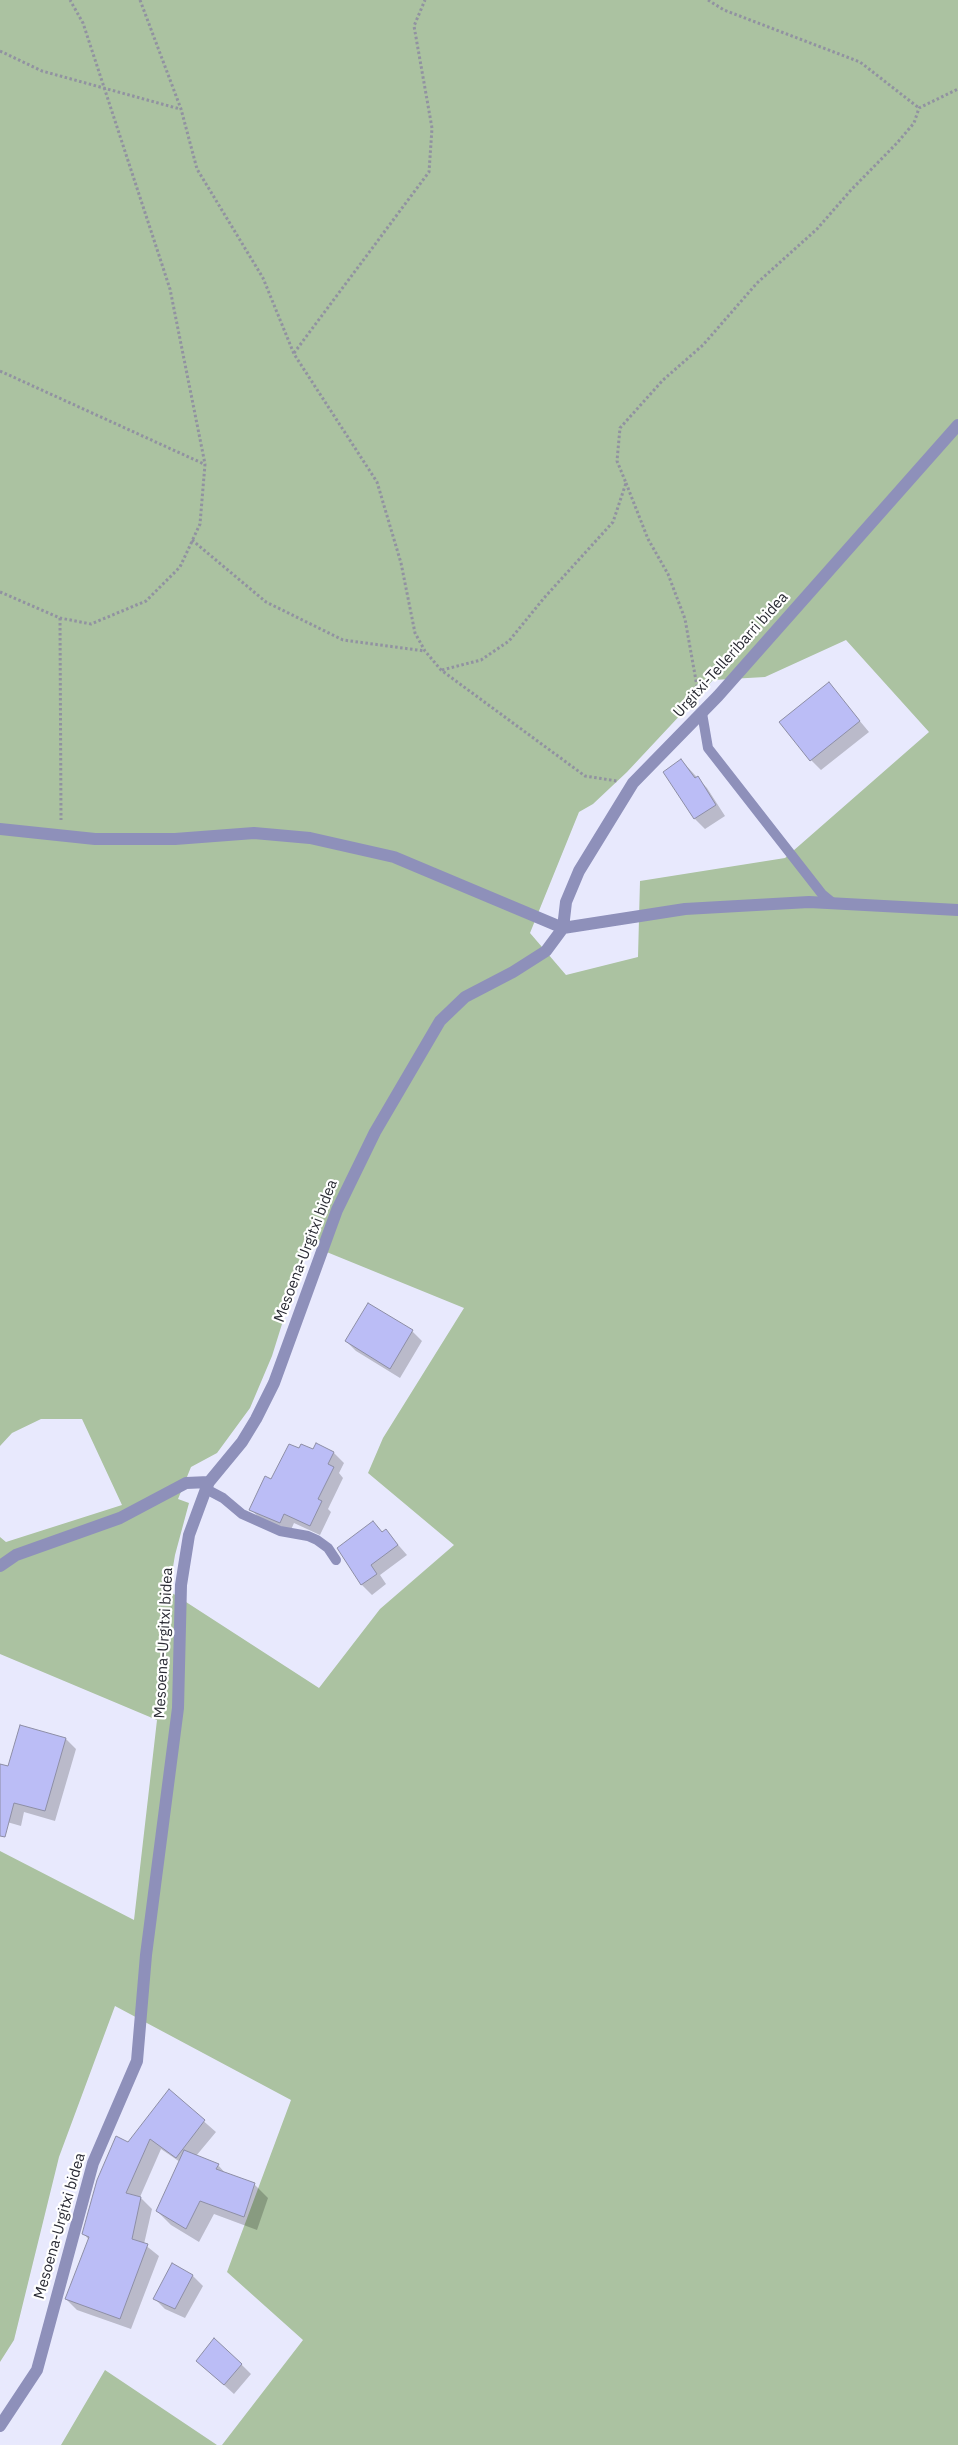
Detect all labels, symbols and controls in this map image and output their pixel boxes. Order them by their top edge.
street label: Urgitxi-Telleribarri bidea [670,589,792,721]
street label: Mesoena-Urgitxi bidea [270,1177,342,1325]
street label: Mesoena-Urgitxi bidea [151,1567,177,1719]
street label: Mesoena-Urgitxi bidea [30,2151,90,2301]

